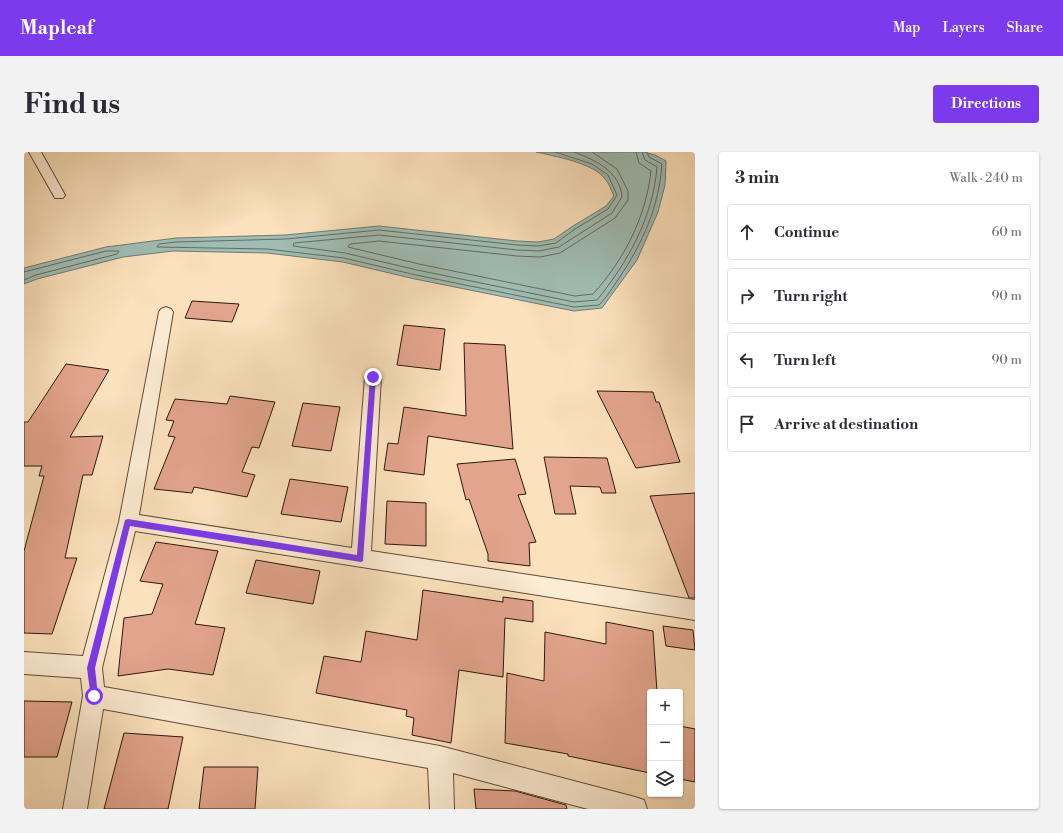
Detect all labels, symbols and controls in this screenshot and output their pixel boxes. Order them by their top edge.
text: Mapleaf [20,16,93,40]
text: Map [893,19,920,37]
text: Layers [942,19,985,37]
text: Share [1007,19,1043,37]
button: Directions [933,85,1039,123]
text: Find us [24,87,120,122]
text: 3 min [735,167,779,189]
text: Walk · 240 m [949,170,1023,186]
icon: ahead [736,221,758,243]
text: Continue [774,223,839,242]
text: 60 m [991,224,1022,240]
icon: right [736,285,758,307]
text: Turn right [774,287,848,306]
text: 90 m [991,288,1022,304]
icon: left [736,349,758,371]
text: Turn left [774,351,836,370]
text: 90 m [991,352,1022,368]
route end [364,368,382,386]
icon: arrive [736,413,758,435]
text: Arrive at destination [774,415,918,434]
route start [85,687,103,705]
map controls [647,689,683,797]
button: + [647,689,683,725]
button: − [647,725,683,761]
button: layers [647,761,683,797]

